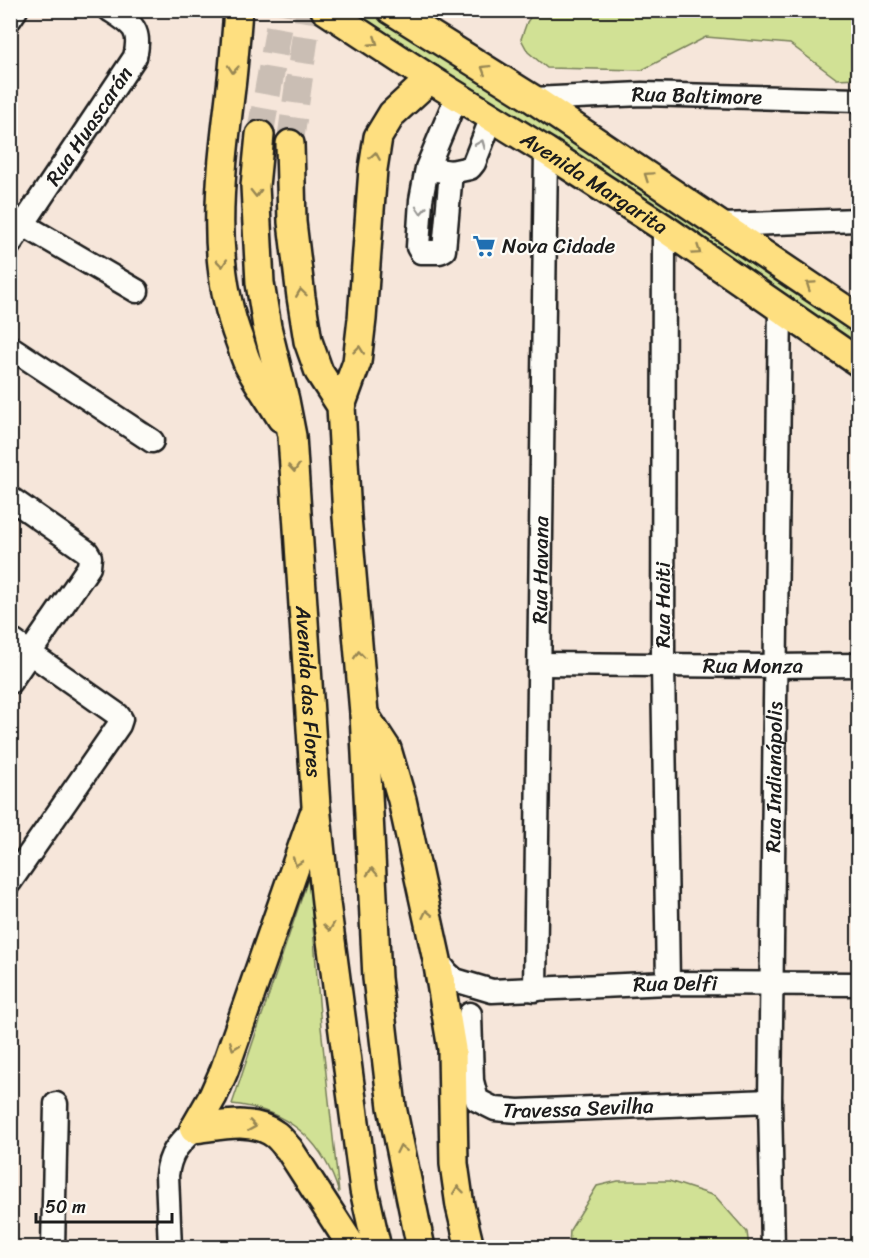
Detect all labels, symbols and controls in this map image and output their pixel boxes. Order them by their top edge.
one-way arrow [368,35,379,46]
street label: Rua Huascarán [35,58,143,194]
one-way arrow [227,64,240,73]
one-way arrow [481,65,491,77]
street label: Rua Baltimore [631,75,763,116]
street label: Avenida Margarita [512,120,676,245]
one-way arrow [474,139,486,150]
one-way arrow [368,151,381,161]
one-way arrow [644,172,655,183]
one-way arrow [250,189,262,198]
one-way arrow [414,206,427,215]
place label: Nova Cidade [502,227,616,265]
supermarket icon: Nova Cidade [471,233,497,259]
one-way arrow [690,244,701,255]
one-way arrow [215,258,228,268]
one-way arrow [806,281,817,292]
one-way arrow [295,289,307,298]
one-way arrow [352,345,364,354]
one-way arrow [287,464,300,473]
street label: Rua Havana [521,516,560,624]
street label: Rua Haiti [644,561,682,648]
street label: Avenida das Flores [284,604,333,779]
street label: Rua Monza [703,646,804,685]
one-way arrow [353,650,366,659]
street label: Rua Indianápolis [754,701,794,853]
one-way arrow [292,856,304,867]
one-way arrow [365,867,378,876]
one-way arrow [421,909,434,919]
one-way arrow [323,923,335,932]
street label: Rua Delfi [632,964,719,1004]
one-way arrow [228,1040,241,1051]
street label: Travessa Sevilha [501,1087,655,1130]
one-way arrow [247,1119,257,1131]
one-way arrow [395,1144,408,1154]
scale bar [36,1186,172,1224]
one-way arrow [452,1186,464,1195]
text: 50 m [45,1191,86,1223]

